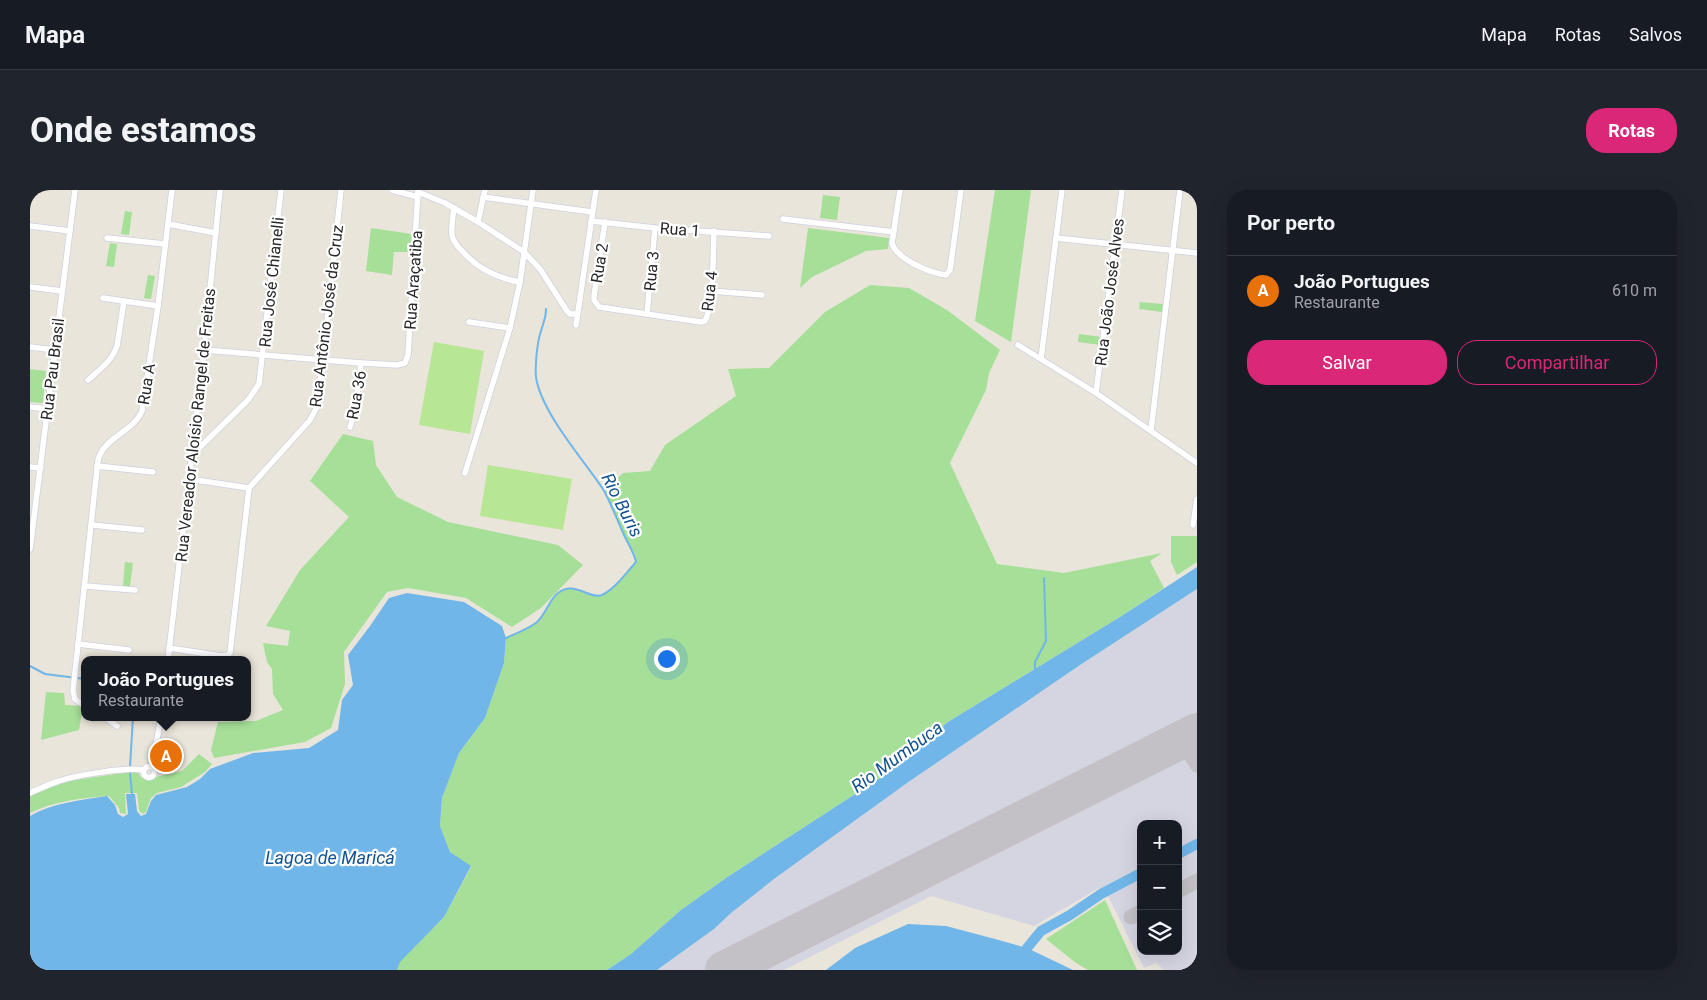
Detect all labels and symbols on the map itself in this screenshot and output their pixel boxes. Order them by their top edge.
street label: Rua José Chianelli [255,216,288,348]
street label: Rua João José Alves [1091,217,1128,367]
street label: Rua 1 [659,219,701,240]
street label: Rua Antônio José da Cruz [306,224,347,408]
street label: Rua Araçatiba [401,230,426,330]
street label: Rua 2 [587,242,612,284]
street label: Rua 3 [640,250,663,292]
street label: Rua 4 [698,270,721,312]
street label: Rua Vereador Aloísio Rangel de Freitas [172,287,219,563]
street label: Rua Pau Brasil [37,317,68,421]
street label: Rua A [134,361,159,406]
street label: Rua 36 [343,369,370,421]
water label: Rio Buris [597,469,647,540]
your location [654,646,680,672]
water label: Rio Mumbuca [847,716,946,797]
pin: A [150,737,182,775]
water label: Lagoa de Maricá [265,847,395,868]

